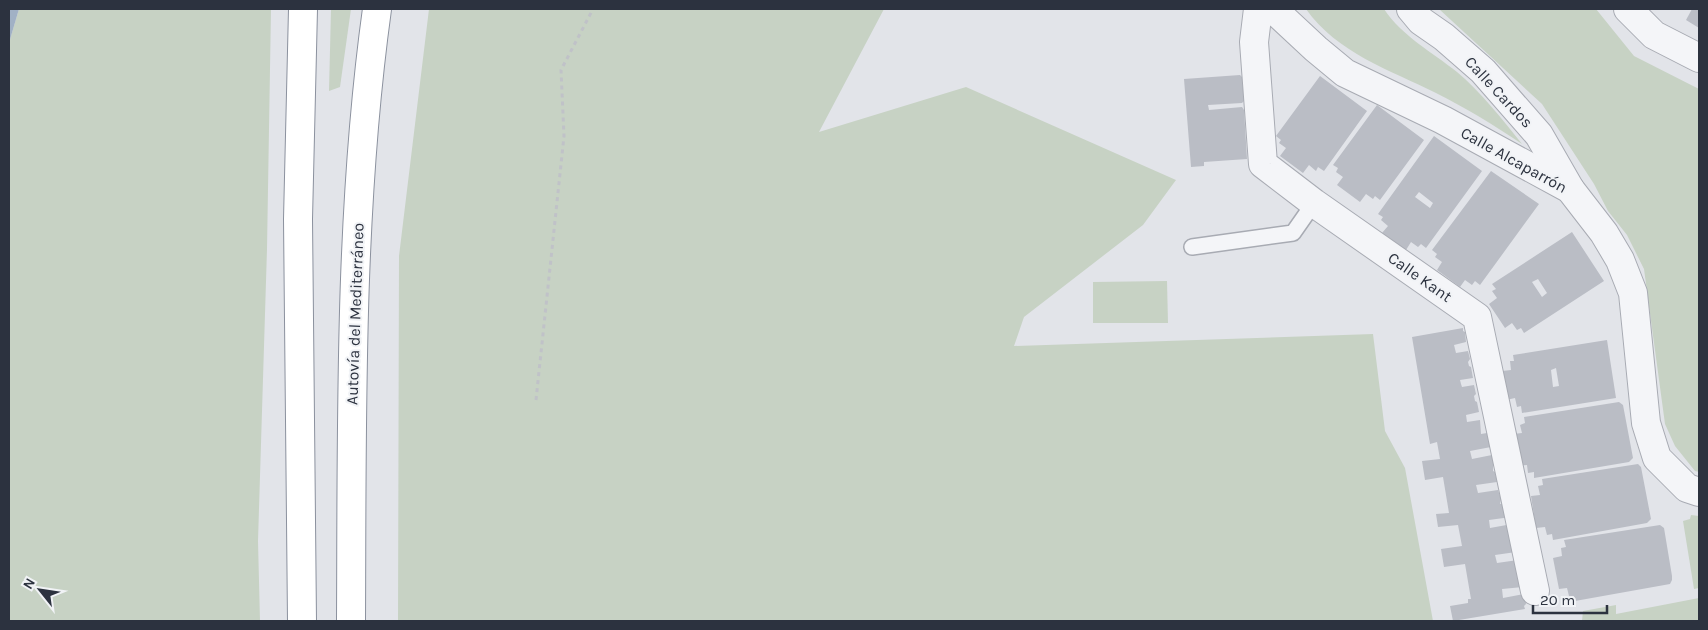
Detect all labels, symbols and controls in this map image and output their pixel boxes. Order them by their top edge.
street label: Calle Cardos [1461,52,1537,132]
street label: Calle Alcaparrón [1458,123,1570,197]
street label: Autovía del Mediterráneo [342,223,368,405]
street label: Calle Kant [1384,248,1456,306]
north arrow [15,565,65,615]
text: N [19,575,39,592]
scale bar [1533,582,1607,614]
text: 20 m [1540,591,1575,609]

